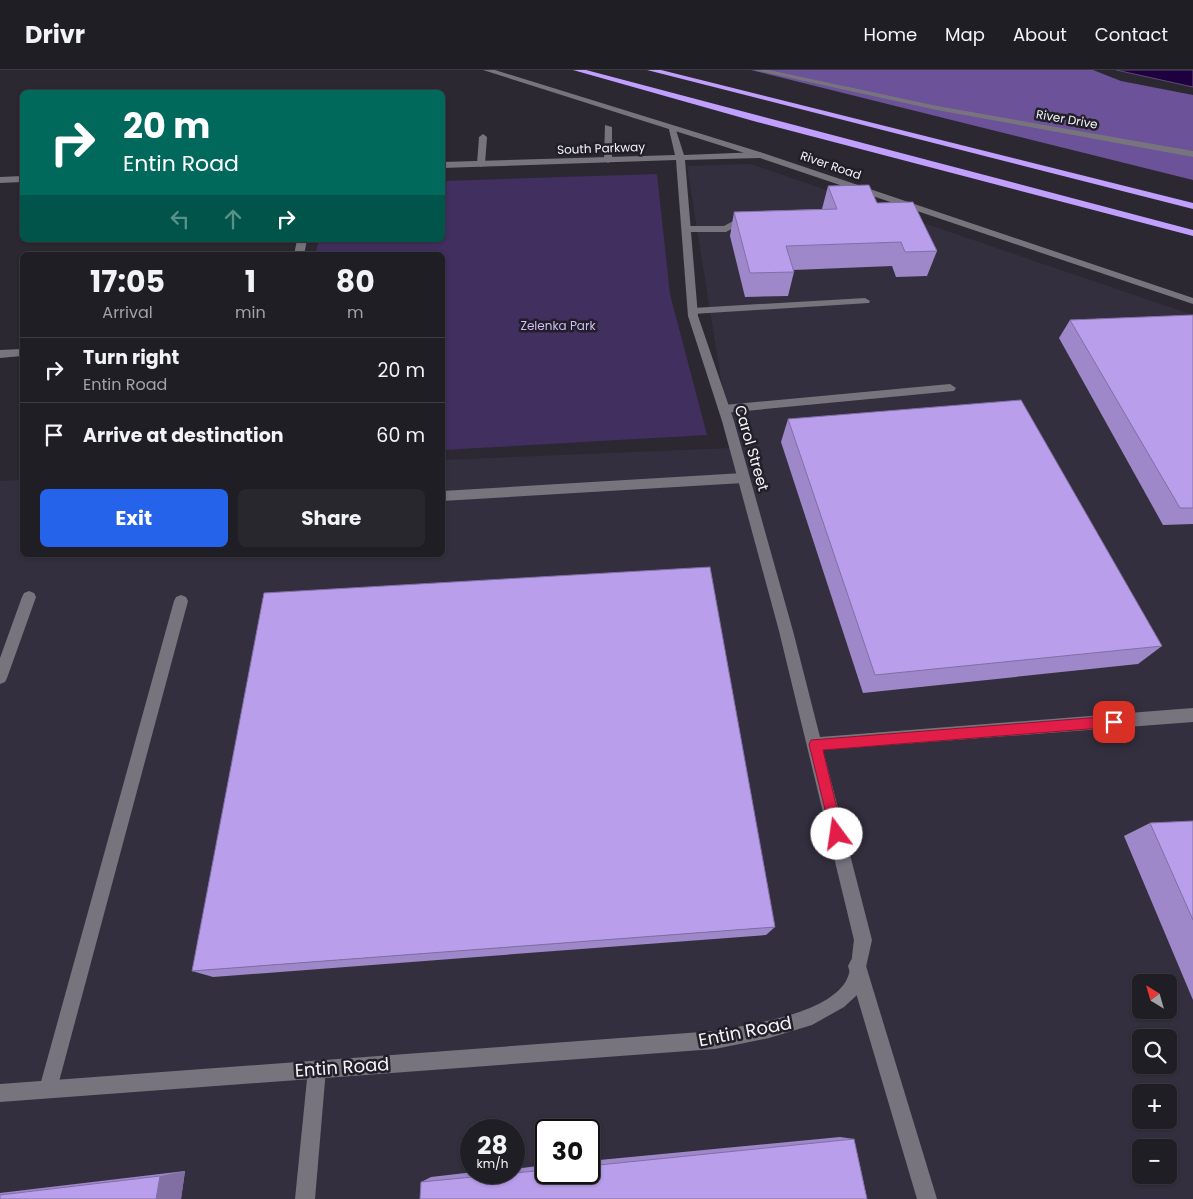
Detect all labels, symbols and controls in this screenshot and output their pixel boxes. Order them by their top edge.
text: Drivr [25,18,85,51]
text: Home [863,22,917,47]
text: Map [945,22,985,47]
text: About [1013,22,1067,47]
text: Contact [1095,22,1168,47]
text: 20 m [123,101,210,150]
street label: River Drive [1035,105,1099,133]
icon: right [40,110,105,175]
street label: South Parkway [557,138,646,158]
street label: River Road [798,147,864,183]
text: Entin Road [123,148,239,179]
icon: left [166,205,194,233]
icon: ahead [219,205,247,233]
icon: right [272,205,300,233]
text: 17:05 [90,260,165,303]
text: 1 [245,260,256,303]
text: 80 [336,260,375,303]
text: Arrival [102,301,153,324]
text: min [235,301,266,324]
text: m [347,301,364,324]
park label: Zelenka Park [520,317,596,334]
text: Turn right [83,344,179,371]
icon: right [40,356,68,384]
text: 20 m [377,357,425,384]
text: Entin Road [83,373,167,396]
street label: Carol Street [730,403,774,493]
icon: arrive [40,421,68,449]
text: Arrive at destination [83,422,284,449]
text: 60 m [376,422,425,449]
button: Exit [40,489,228,547]
button: Share [238,489,425,547]
pin [1093,701,1135,743]
icon: arrive [1100,708,1128,736]
position arrow [810,807,862,859]
north arrow [1132,974,1178,1019]
map controls [1132,974,1177,1184]
street label: Entin Road [696,1010,794,1052]
button: search [1132,1029,1177,1074]
street label: Entin Road [294,1051,390,1083]
button: + [1132,1084,1177,1129]
speed limit sign: 30 [535,1119,600,1184]
text: 28 [477,1128,508,1163]
button: − [1132,1139,1177,1184]
text: km/h [477,1155,508,1172]

